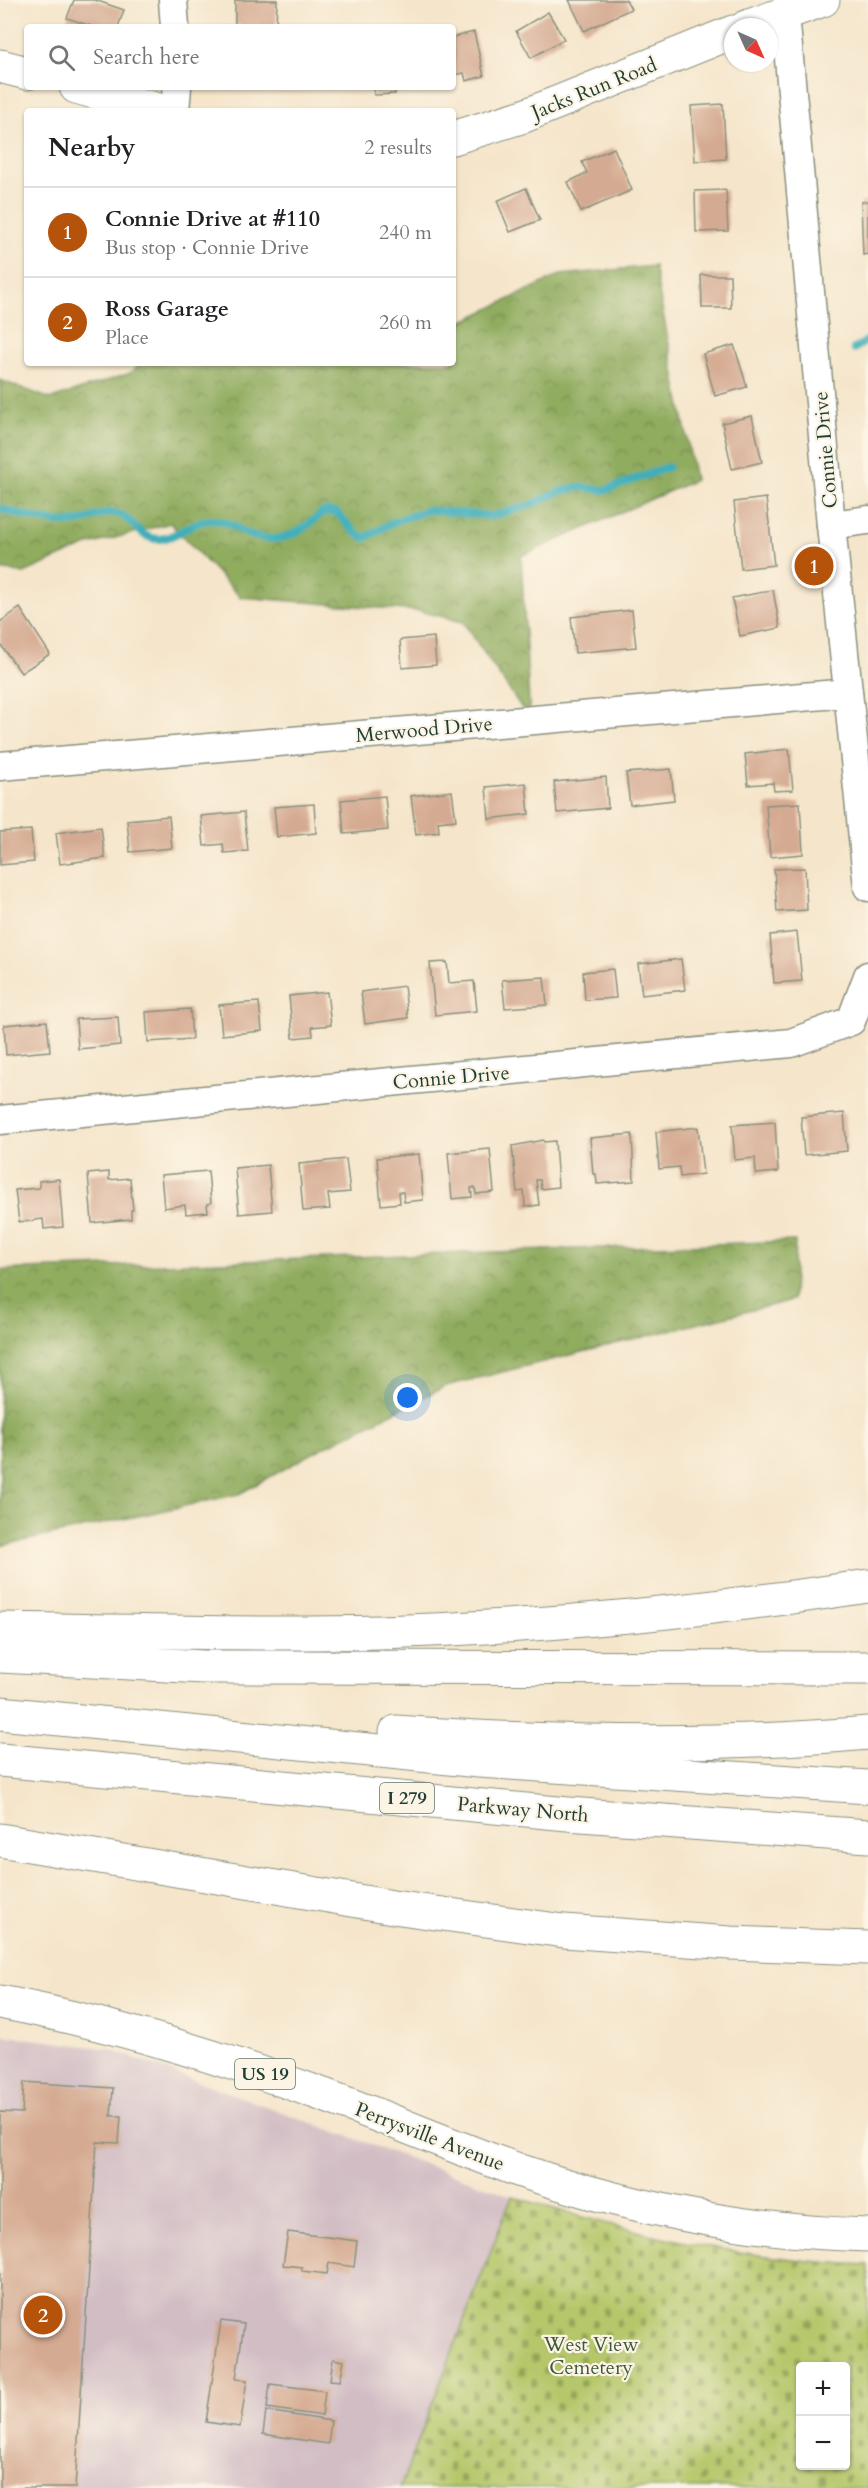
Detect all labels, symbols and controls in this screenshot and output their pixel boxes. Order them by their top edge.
north arrow [724,18,778,72]
search box [24,24,456,90]
icon: search [45,41,78,74]
text: Search here [93,42,200,72]
street label: Jacks Run Road [525,51,661,127]
text: Nearby [48,130,136,165]
text: 2 results [364,134,432,161]
text: Connie Drive at #110 [105,204,320,234]
text: 1 [62,219,73,246]
text: 240 m [379,219,432,246]
text: Bus stop · Connie Drive [105,234,309,261]
text: Ross Garage [105,294,229,324]
text: 2 [62,309,73,336]
text: 260 m [379,309,432,336]
text: Place [105,324,149,351]
street label: Connie Drive [807,390,844,510]
pin: 1 [794,544,834,588]
street label: Merwood Drive [354,710,494,749]
street label: Connie Drive [391,1059,511,1096]
your location [393,1383,422,1412]
road number: I 279 [380,1783,434,1813]
street label: Parkway North [456,1790,590,1829]
road number: US 19 [235,2059,295,2089]
street label: Perrysville Avenue [351,2096,508,2177]
pin: 2 [24,2292,63,2338]
park label: West View Cemetery [543,2331,639,2381]
map controls [796,2362,850,2470]
button: + [796,2362,850,2416]
button: − [796,2416,850,2470]

